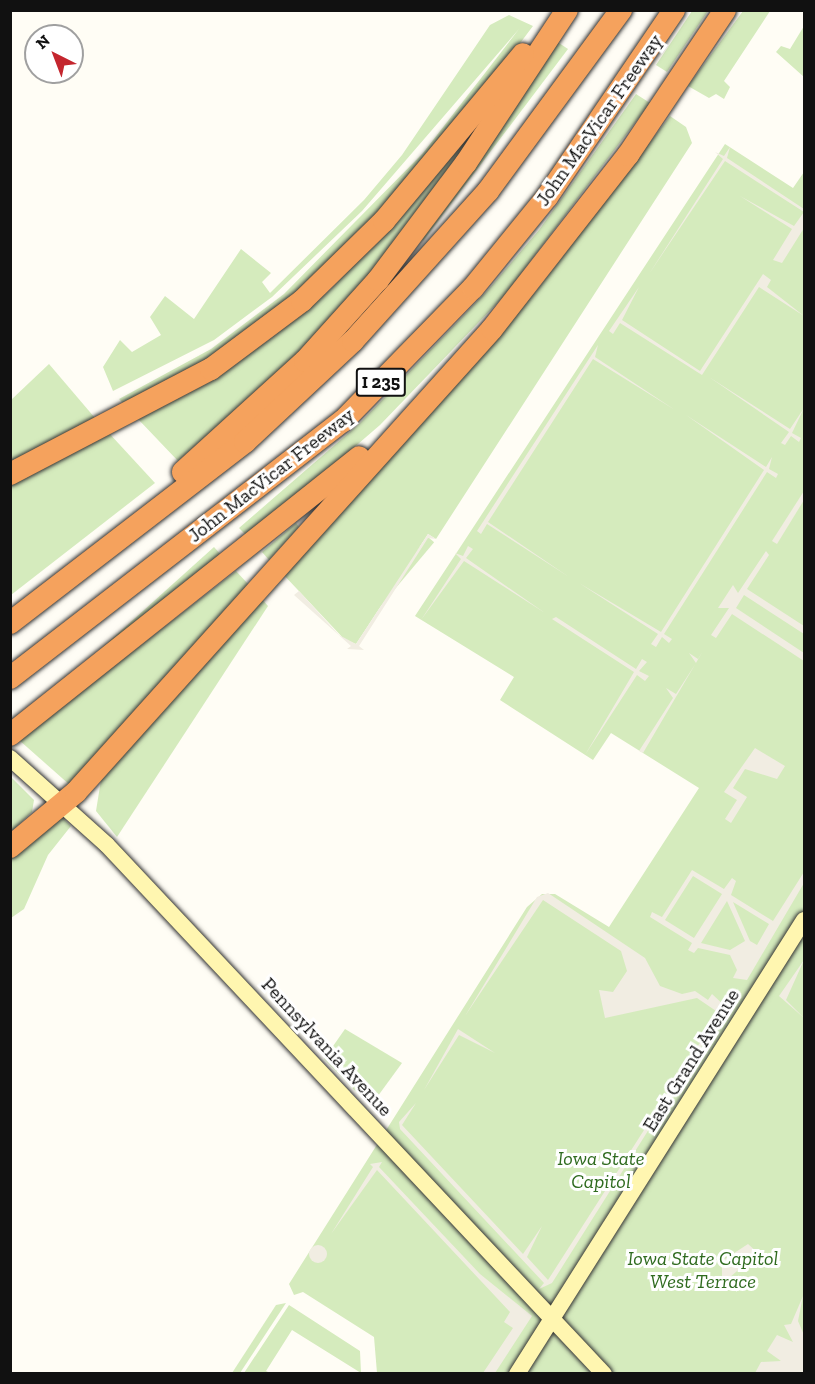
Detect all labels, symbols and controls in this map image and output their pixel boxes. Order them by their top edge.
north arrow [24,24,84,84]
street label: John MacVicar Freeway [531,29,667,211]
text: N [32,31,54,53]
road number: I 235 [356,367,406,397]
street label: John MacVicar Freeway [183,403,359,547]
street label: Pennsylvania Avenue [256,972,398,1122]
street label: East Grand Avenue [637,984,745,1136]
park label: Iowa State Capitol [558,1147,644,1194]
park label: Iowa State Capitol West Terrace [628,1247,778,1294]

